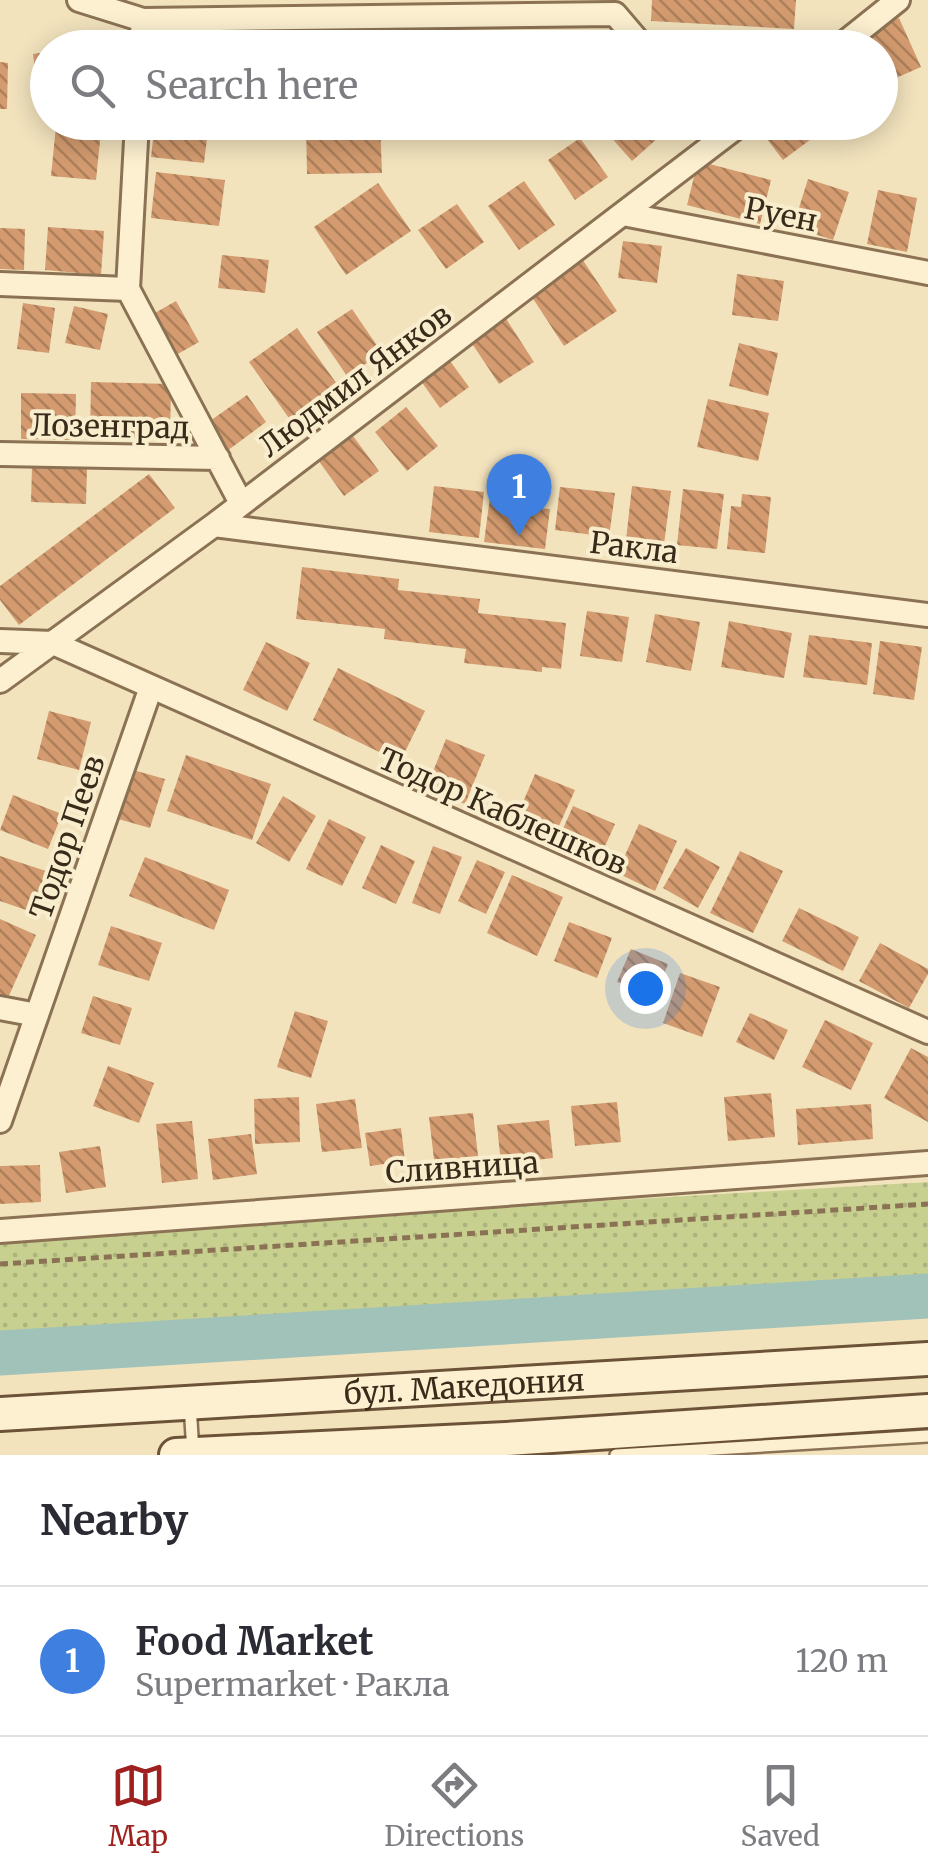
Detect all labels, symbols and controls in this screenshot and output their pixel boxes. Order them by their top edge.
search box [30,30,898,140]
icon: search [65,58,120,113]
text: Search here [145,62,358,109]
street label: Руен [741,188,821,240]
street label: Людмил Янков [251,295,459,465]
street label: Лозенград [30,406,190,446]
pin: 1 [486,454,552,536]
street label: Ракла [588,523,680,571]
street label: Тодор Каблешков [373,739,633,883]
street label: Тодор Пеев [21,750,113,924]
your location [620,963,671,1014]
street label: Сливница [384,1143,540,1191]
street label: бул. Македония [343,1360,585,1413]
text: Nearby [40,1494,188,1546]
text: Food Market [135,1618,373,1665]
text: 1 [65,1641,80,1681]
text: 120 m [796,1641,888,1681]
text: Supermarket · Ракла [135,1665,450,1705]
tab: Map [108,1758,168,1854]
tab: Directions [384,1758,524,1854]
tab: Saved [740,1758,820,1854]

